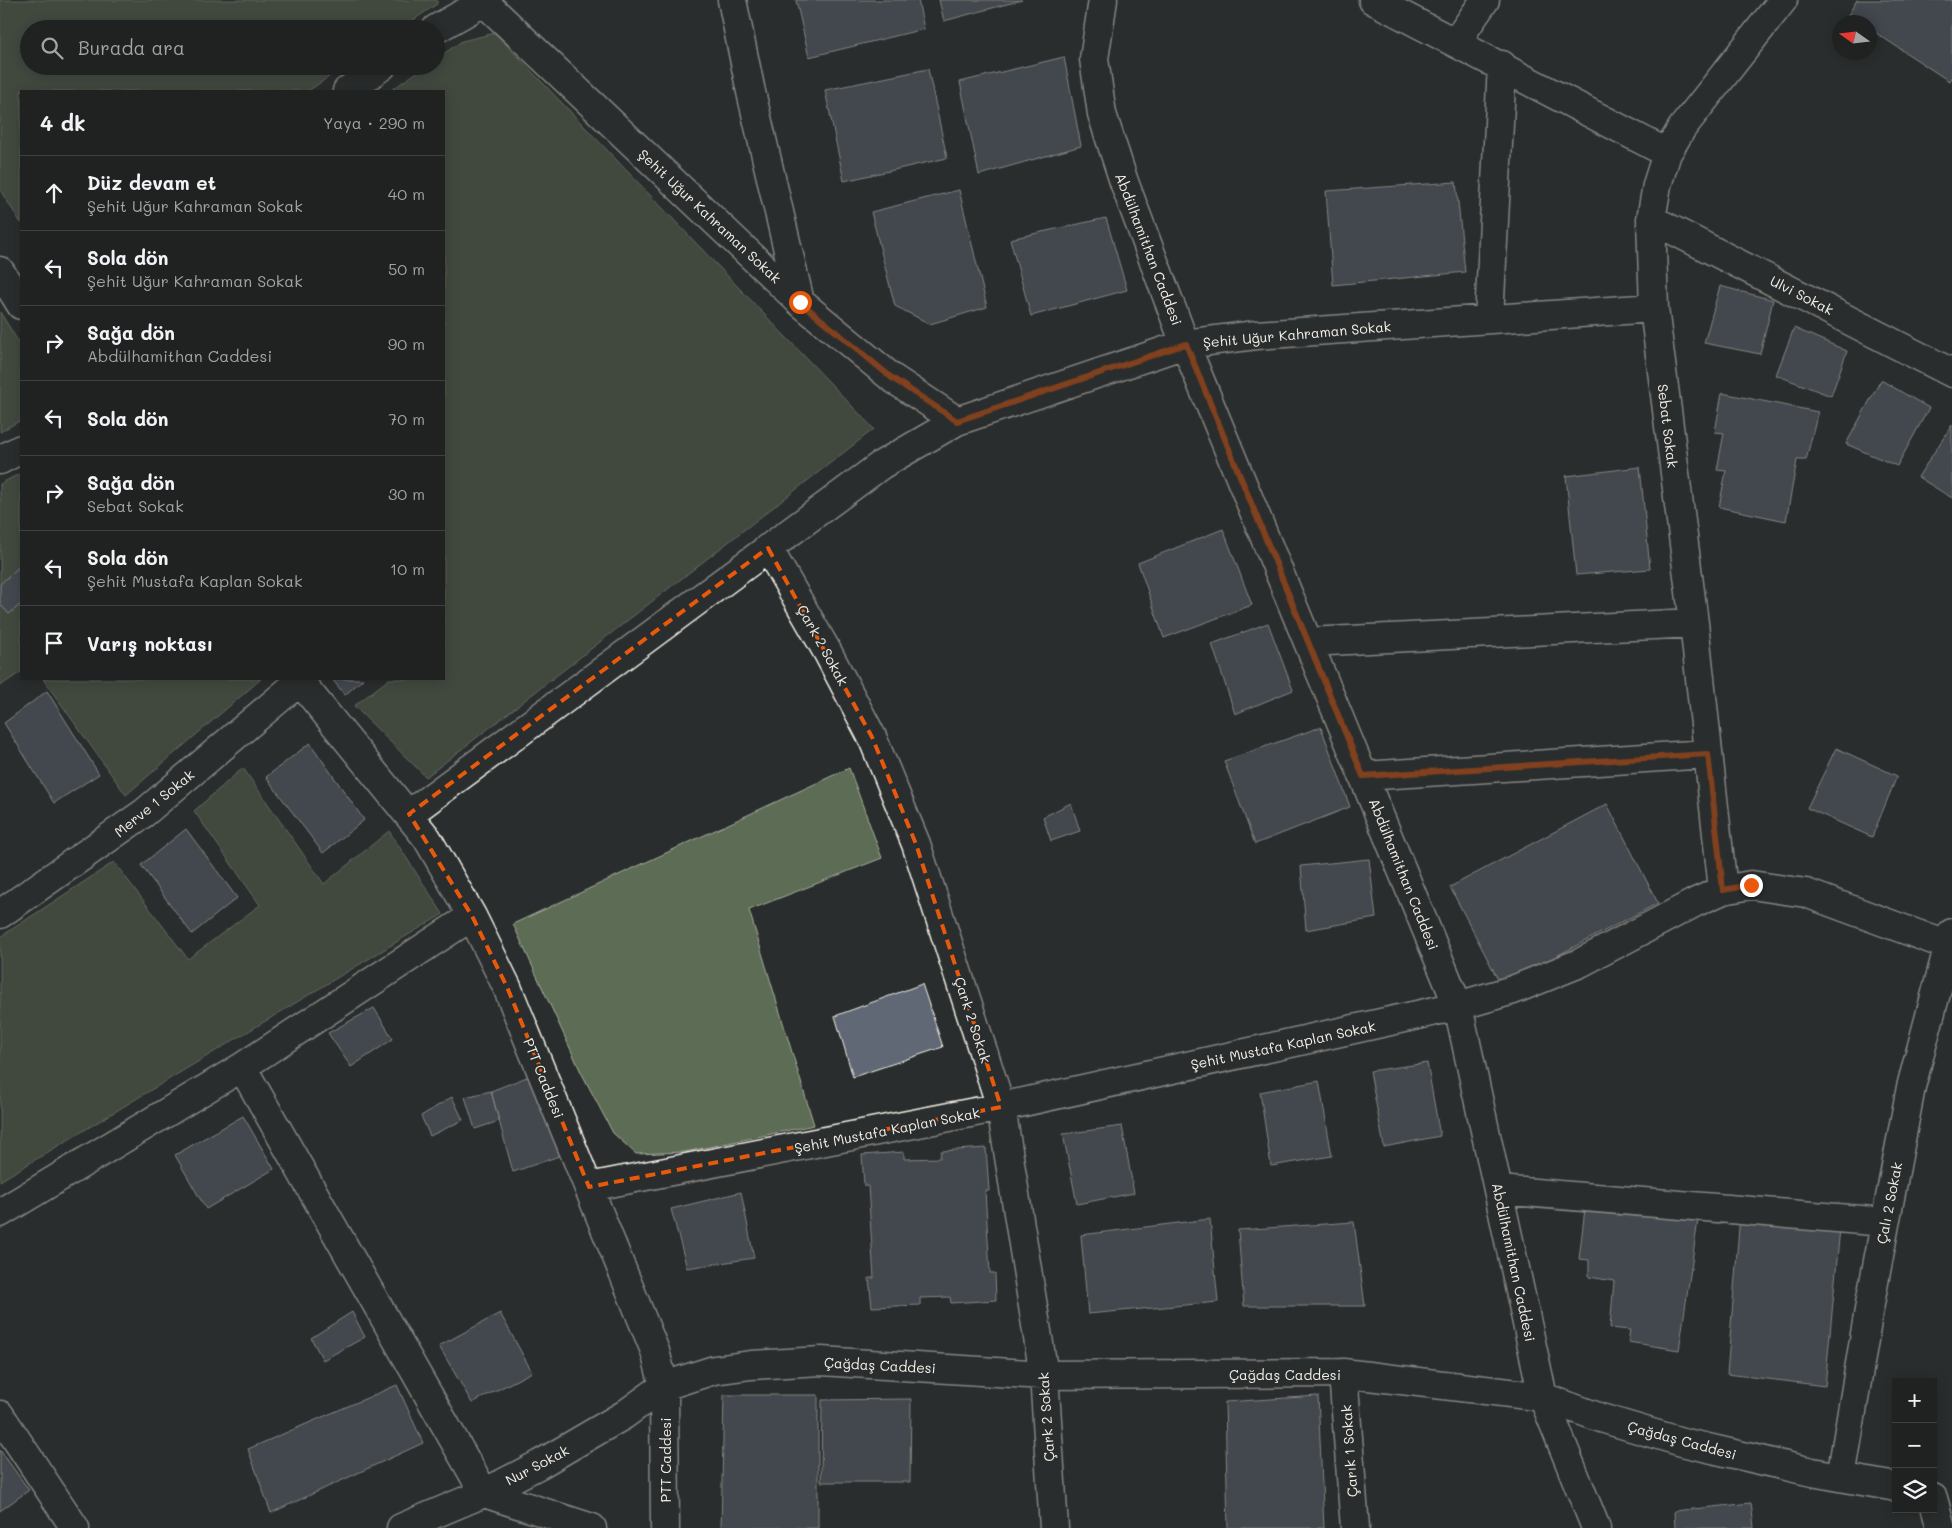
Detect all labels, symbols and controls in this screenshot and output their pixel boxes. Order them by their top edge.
north arrow [1832,15,1877,60]
search box [20,20,445,75]
icon: search [38,34,66,62]
text: Burada ara [78,35,185,60]
text: 4 dk [40,109,86,136]
text: Yaya · 290 m [323,112,425,133]
street label: Şehit Uğur Kahraman Sokak [634,145,786,287]
text: Düz devam et [87,170,216,195]
street label: Abdülhamithan Caddesi [1111,170,1187,328]
icon: ahead [40,179,68,207]
text: 40 m [388,183,425,204]
text: Şehit Uğur Kahraman Sokak [87,195,303,216]
text: Sola dön [87,245,169,270]
icon: left [40,254,68,282]
text: 50 m [388,258,425,279]
text: Şehit Uğur Kahraman Sokak [87,270,303,291]
street label: Ulvi Sokak [1767,271,1837,319]
route start [789,291,812,314]
street label: Şehit Uğur Kahraman Sokak [1202,316,1392,352]
text: Sağa dön [87,320,175,345]
icon: right [40,329,68,357]
text: 90 m [388,333,425,354]
text: Abdülhamithan Caddesi [87,345,272,366]
street label: Sebat Sokak [1653,383,1683,469]
icon: left [40,404,68,432]
text: Sola dön [87,406,169,431]
text: 70 m [388,408,425,429]
text: Sağa dön [87,470,175,495]
icon: right [40,479,68,507]
text: 30 m [388,483,425,504]
text: Sebat Sokak [87,495,184,516]
text: Sola dön [87,545,169,570]
icon: left [40,554,68,582]
text: 10 m [390,558,425,579]
text: Şehit Mustafa Kaplan Sokak [87,570,303,591]
street label: Çark 2 Sokak [793,601,853,689]
icon: arrive [40,629,68,657]
text: Varış noktası [87,631,213,656]
street label: Merve 1 Sokak [110,765,198,841]
street label: Abdülhamithan Caddesi [1365,795,1443,953]
route end [1740,874,1763,897]
street label: Çark 2 Sokak [950,974,996,1066]
street label: Şehit Mustafa Kaplan Sokak [1189,1016,1377,1074]
street label: PTT Caddesi [519,1035,569,1121]
street label: Şehit Mustafa Kaplan Sokak [793,1103,981,1157]
street label: Çalı 2 Sokak [1872,1160,1906,1246]
street label: Abdülhamithan Caddesi [1488,1181,1540,1343]
street label: Çağdaş Caddesi [824,1353,936,1377]
street label: Çağdaş Caddesi [1229,1365,1341,1384]
street label: Çark 2 Sokak [1033,1372,1059,1462]
map controls [1892,1378,1937,1513]
button: + [1892,1378,1937,1423]
street label: Çarık 1 Sokak [1336,1404,1362,1498]
street label: Çağdaş Caddesi [1625,1416,1739,1464]
street label: PTT Caddesi [656,1418,675,1502]
button: − [1892,1423,1937,1468]
street label: Nur Sokak [502,1440,572,1490]
button: layers [1892,1468,1937,1513]

